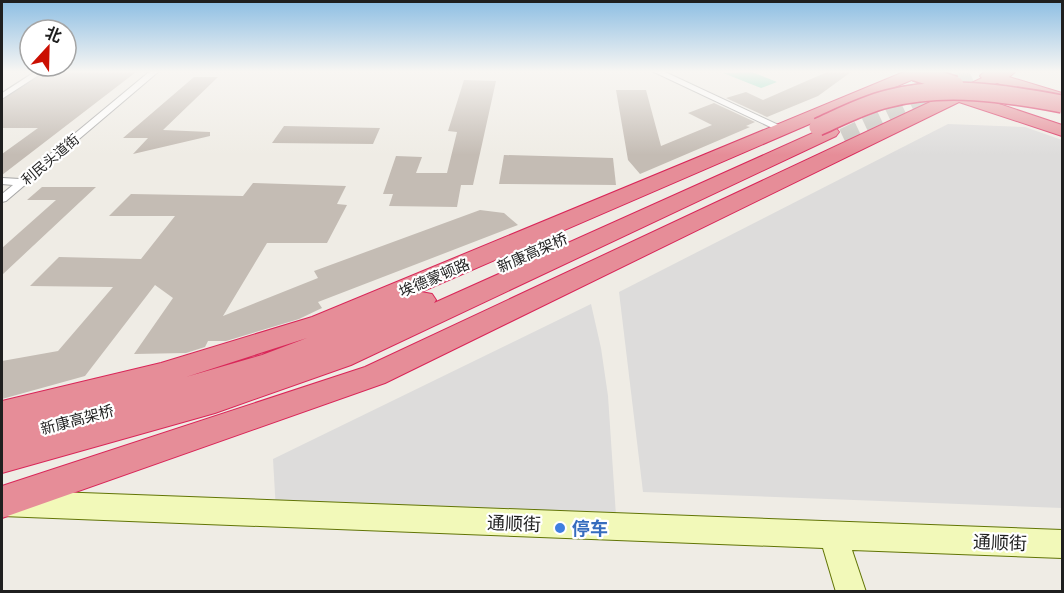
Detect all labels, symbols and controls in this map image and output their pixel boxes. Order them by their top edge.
north arrow [18,18,78,78]
text: 北 [43,22,65,45]
street label: 利民头道街 [18,130,82,188]
street label: 新康高架桥 [494,229,570,275]
street label: 埃德蒙顿路 [396,254,472,300]
street label: 新康高架桥 [38,401,116,437]
street label: 通顺街 [487,511,541,535]
place label: 停车 [572,517,608,539]
marker: 停车 [553,521,567,535]
street label: 通顺街 [973,530,1027,554]

